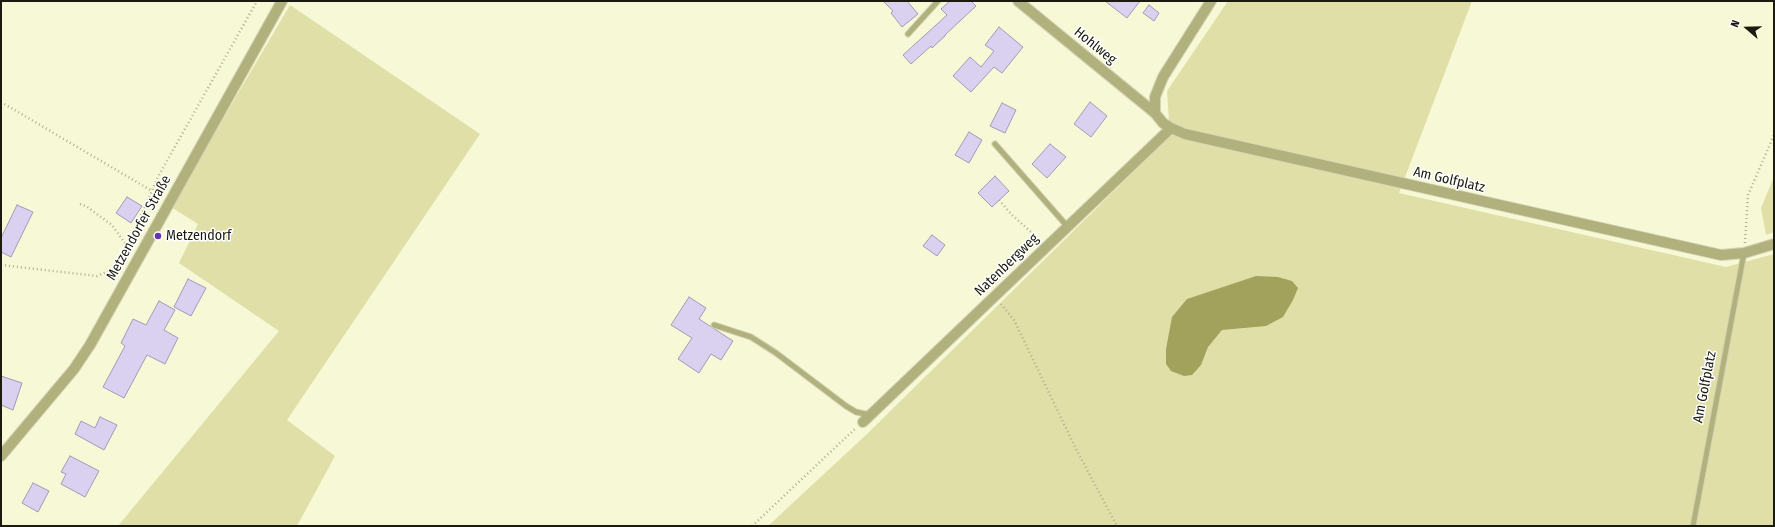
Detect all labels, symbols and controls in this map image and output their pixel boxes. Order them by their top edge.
north arrow [1727,8,1767,48]
text: N [1728,18,1742,29]
street label: Hohlweg [1070,24,1120,68]
street label: Am Golfplatz [1412,164,1486,196]
street label: Metzendorfer Straße [103,173,175,283]
place label: Metzendorf [166,228,231,244]
street label: Natenbergweg [972,230,1042,300]
marker: Metzendorf [153,231,163,241]
street label: Am Golfplatz [1690,350,1720,424]

